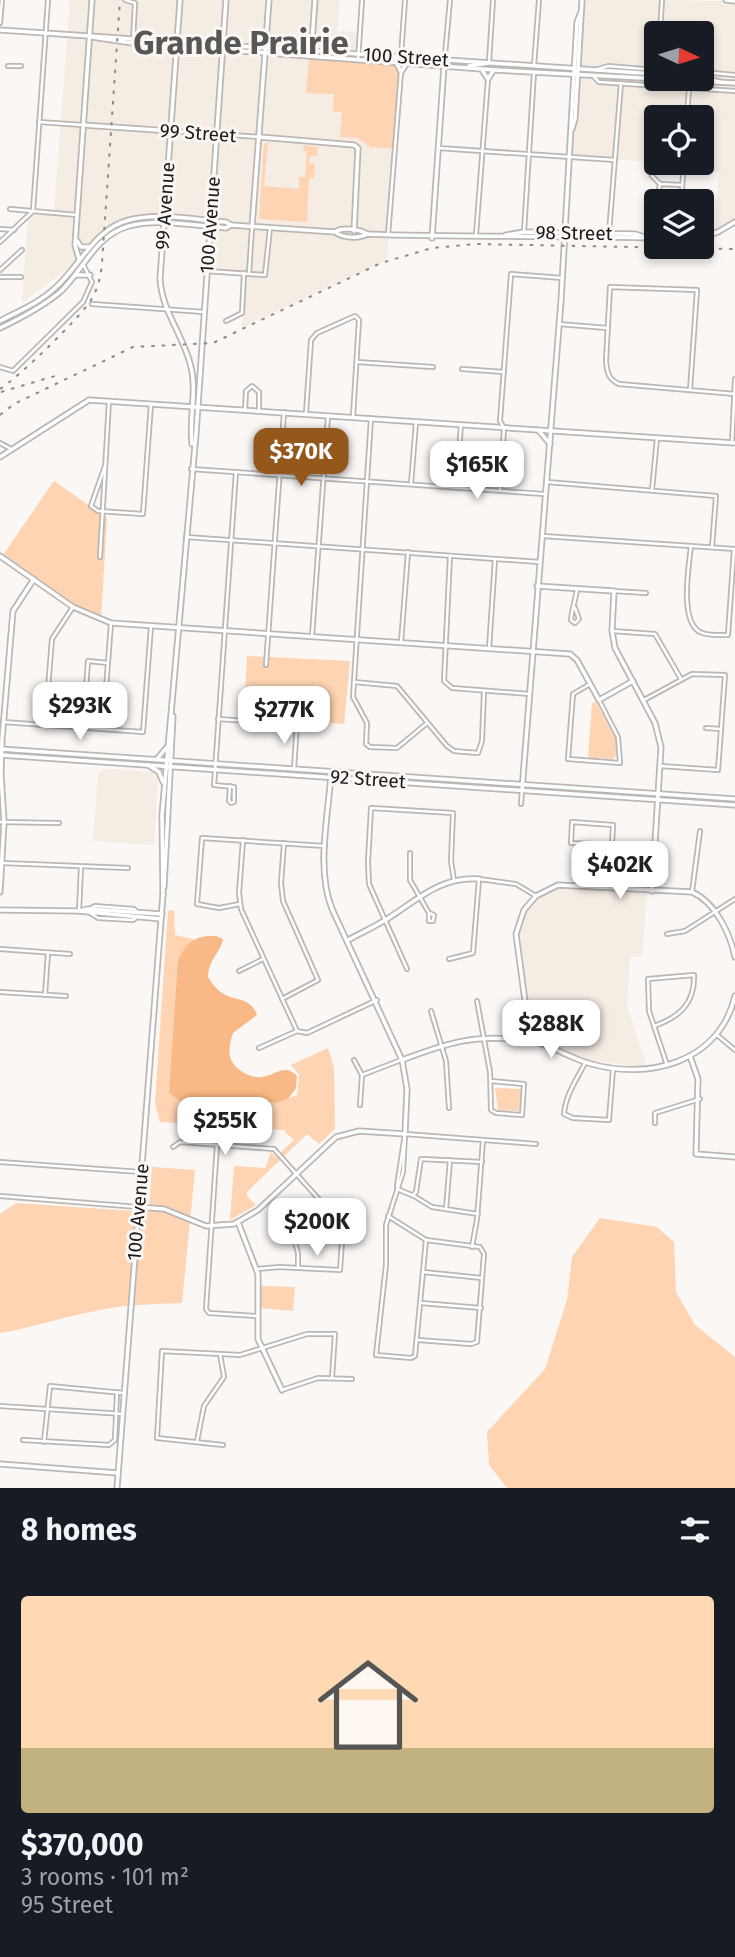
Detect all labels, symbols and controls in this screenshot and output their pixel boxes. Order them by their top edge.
north arrow [644,21,714,91]
map controls [644,21,714,259]
district label: Grande Prairie [133,23,349,63]
street label: 100 Street [362,43,450,71]
button: locate [644,105,714,175]
street label: 99 Street [159,119,237,147]
street label: 99 Avenue [150,161,180,251]
street label: 100 Avenue [195,176,225,274]
button: layers [644,189,714,259]
street label: 98 Street [535,221,613,245]
pin: $370K [252,428,350,488]
text: $370K [270,437,333,465]
pin: $165K [428,442,526,501]
text: $165K [446,450,508,478]
pin: $293K [31,682,129,742]
pin: $277K [235,686,333,746]
text: $293K [49,691,112,719]
text: $277K [254,695,314,723]
street label: 92 Street [330,765,407,793]
pin: $402K [571,842,669,901]
text: $402K [587,850,653,878]
pin: $288K [502,1000,600,1060]
text: $288K [518,1009,584,1037]
pin: $255K [176,1098,274,1157]
text: $255K [193,1106,257,1134]
street label: 100 Avenue [122,1162,154,1262]
pin: $200K [268,1198,366,1258]
text: $200K [284,1207,350,1235]
icon: filters [676,1511,714,1549]
text: 8 homes [21,1512,137,1548]
icon: home [305,1642,431,1768]
text: $370,000 [21,1827,144,1863]
text: 3 rooms · 101 m² [21,1863,189,1891]
text: 95 Street [21,1891,113,1919]

